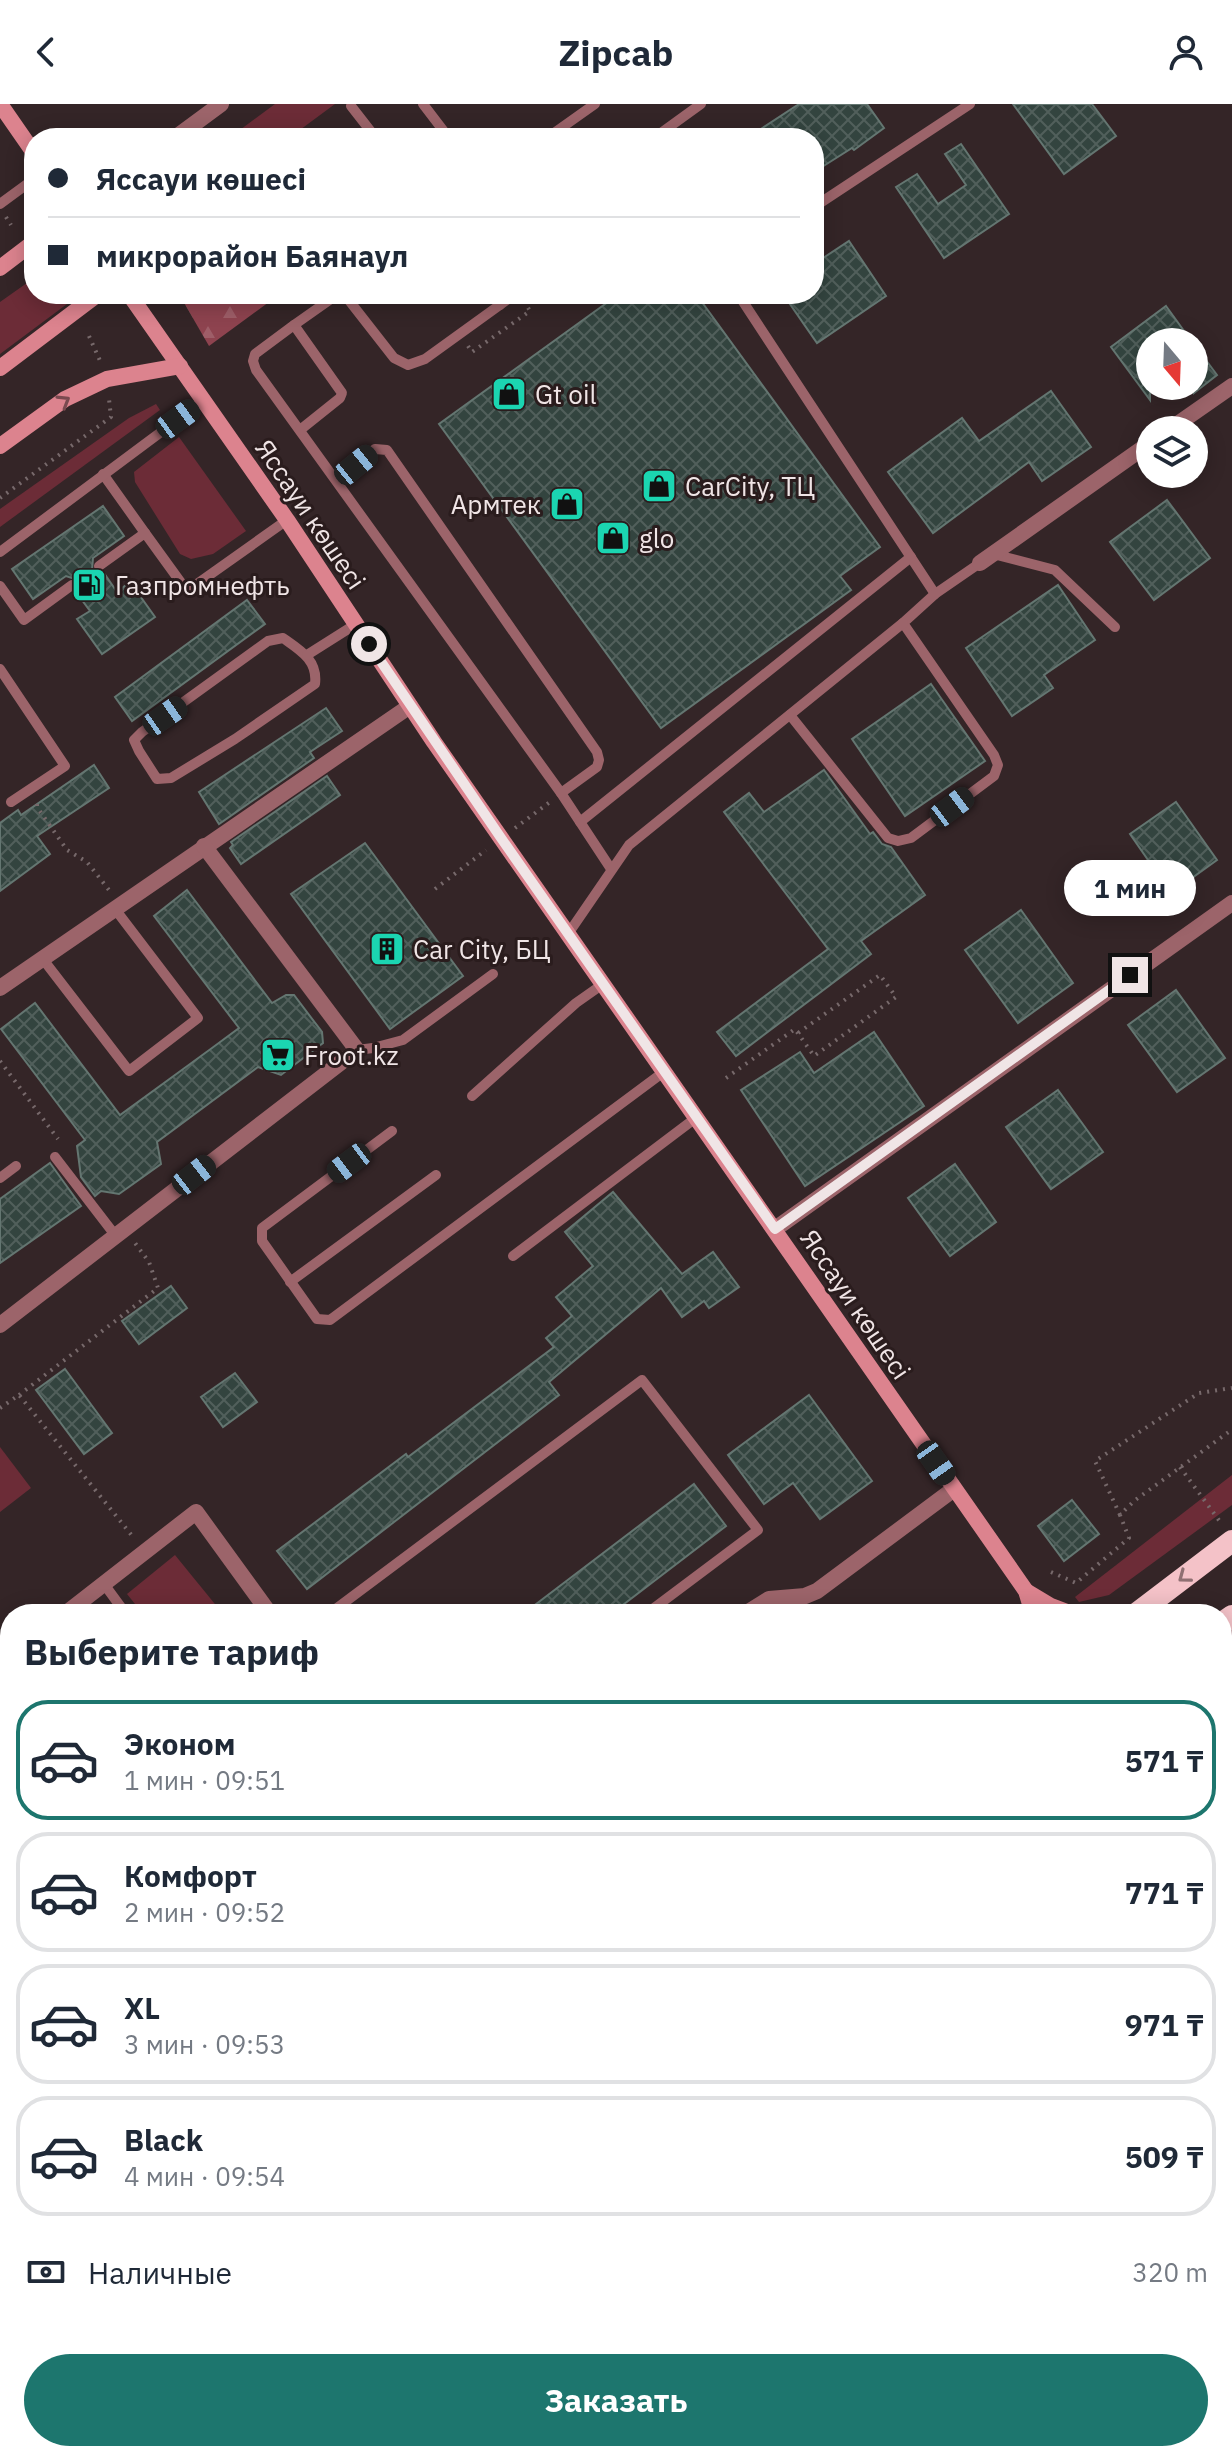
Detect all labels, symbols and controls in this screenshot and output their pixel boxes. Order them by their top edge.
text: Zipcab [558,29,674,76]
icon: back [24,30,68,74]
icon: person [1164,30,1208,74]
text: Яссауи көшесі [96,159,306,198]
text: микрорайон Баянаул [96,236,408,275]
north arrow [1136,328,1208,400]
map controls [1136,328,1208,488]
shop icon: Gt oil [490,375,528,413]
place label: Gt oil [535,377,596,411]
one-way arrow [55,395,70,411]
car [152,395,204,443]
button: layers [1136,416,1208,488]
street label: Яссауи көшесі [248,432,374,596]
car [330,441,382,489]
shop icon: CarCity, ТЦ [640,467,678,505]
place label: CarCity, ТЦ [685,469,815,503]
shop icon: Армтек [548,485,586,523]
place label: Армтек [451,487,541,521]
shop icon: glo [594,519,632,557]
place label: glo [639,521,674,555]
fuel station icon: Газпромнефть [70,566,108,604]
place label: Газпромнефть [115,568,290,602]
route start [351,626,387,662]
car [138,692,192,740]
car [926,783,978,831]
callout: 1 мин [1064,859,1196,915]
text: 1 мин [1094,871,1166,905]
building icon: Car City, БЦ [368,930,406,968]
place label: Car City, БЦ [413,932,551,966]
route end [1112,957,1148,993]
supermarket icon: Froot.kz [259,1036,297,1074]
place label: Froot.kz [304,1038,399,1072]
car [323,1139,375,1187]
car [168,1151,220,1199]
street label: Яссауи көшесі [793,1222,919,1386]
car [912,1436,960,1490]
one-way arrow [1178,1568,1193,1582]
text: Выберите тариф [24,1628,319,1675]
icon: car [28,1724,100,1796]
text: Эконом [124,1724,235,1763]
text: 571 ₸ [1125,1741,1204,1780]
text: 1 мин · 09:51 [124,1763,285,1797]
icon: car [28,1856,100,1928]
text: Комфорт [124,1856,257,1895]
text: 771 ₸ [1125,1873,1204,1912]
text: 2 мин · 09:52 [124,1895,285,1929]
icon: car [28,1988,100,2060]
text: XL [124,1988,160,2027]
text: 971 ₸ [1125,2005,1204,2044]
text: 3 мин · 09:53 [124,2027,285,2061]
icon: car [28,2120,100,2192]
text: Black [124,2120,203,2159]
text: 509 ₸ [1125,2137,1204,2176]
text: 4 мин · 09:54 [124,2159,285,2193]
icon: cash [24,2250,68,2294]
text: Наличные [88,2253,232,2292]
text: 320 m [1132,2255,1208,2289]
button: Заказать [24,2354,1208,2446]

